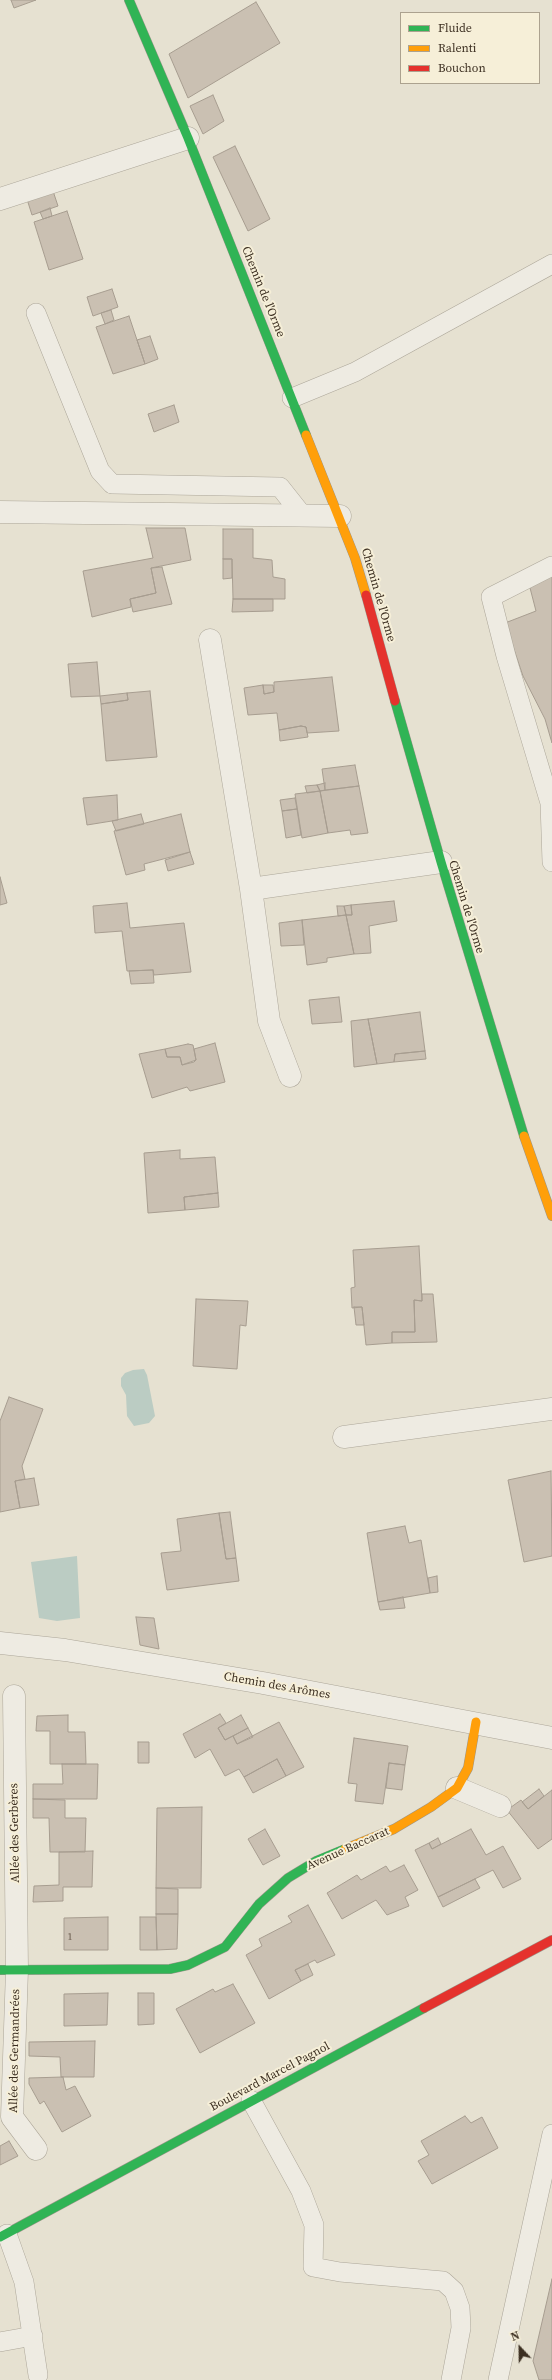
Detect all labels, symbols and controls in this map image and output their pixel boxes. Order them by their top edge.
legend [400,12,540,84]
text: Fluide [438,20,472,36]
text: Ralenti [438,40,476,56]
text: Bouchon [438,60,486,76]
street label: Chemin de l'Orme [238,244,288,340]
street label: Chemin de l'Orme [358,547,398,643]
street label: Chemin de l'Orme [445,859,487,955]
street label: Chemin des Arômes [223,1670,331,1702]
street label: Allée des Gerbères [7,1783,23,1883]
street label: Avenue Baccarat [305,1824,391,1874]
house number: 1 [68,1931,72,1943]
street label: Allée des Germandrées [7,1989,23,2113]
street label: Boulevard Marcel Pagnol [208,2039,332,2115]
north arrow [500,2328,540,2368]
text: N [509,2328,522,2345]

